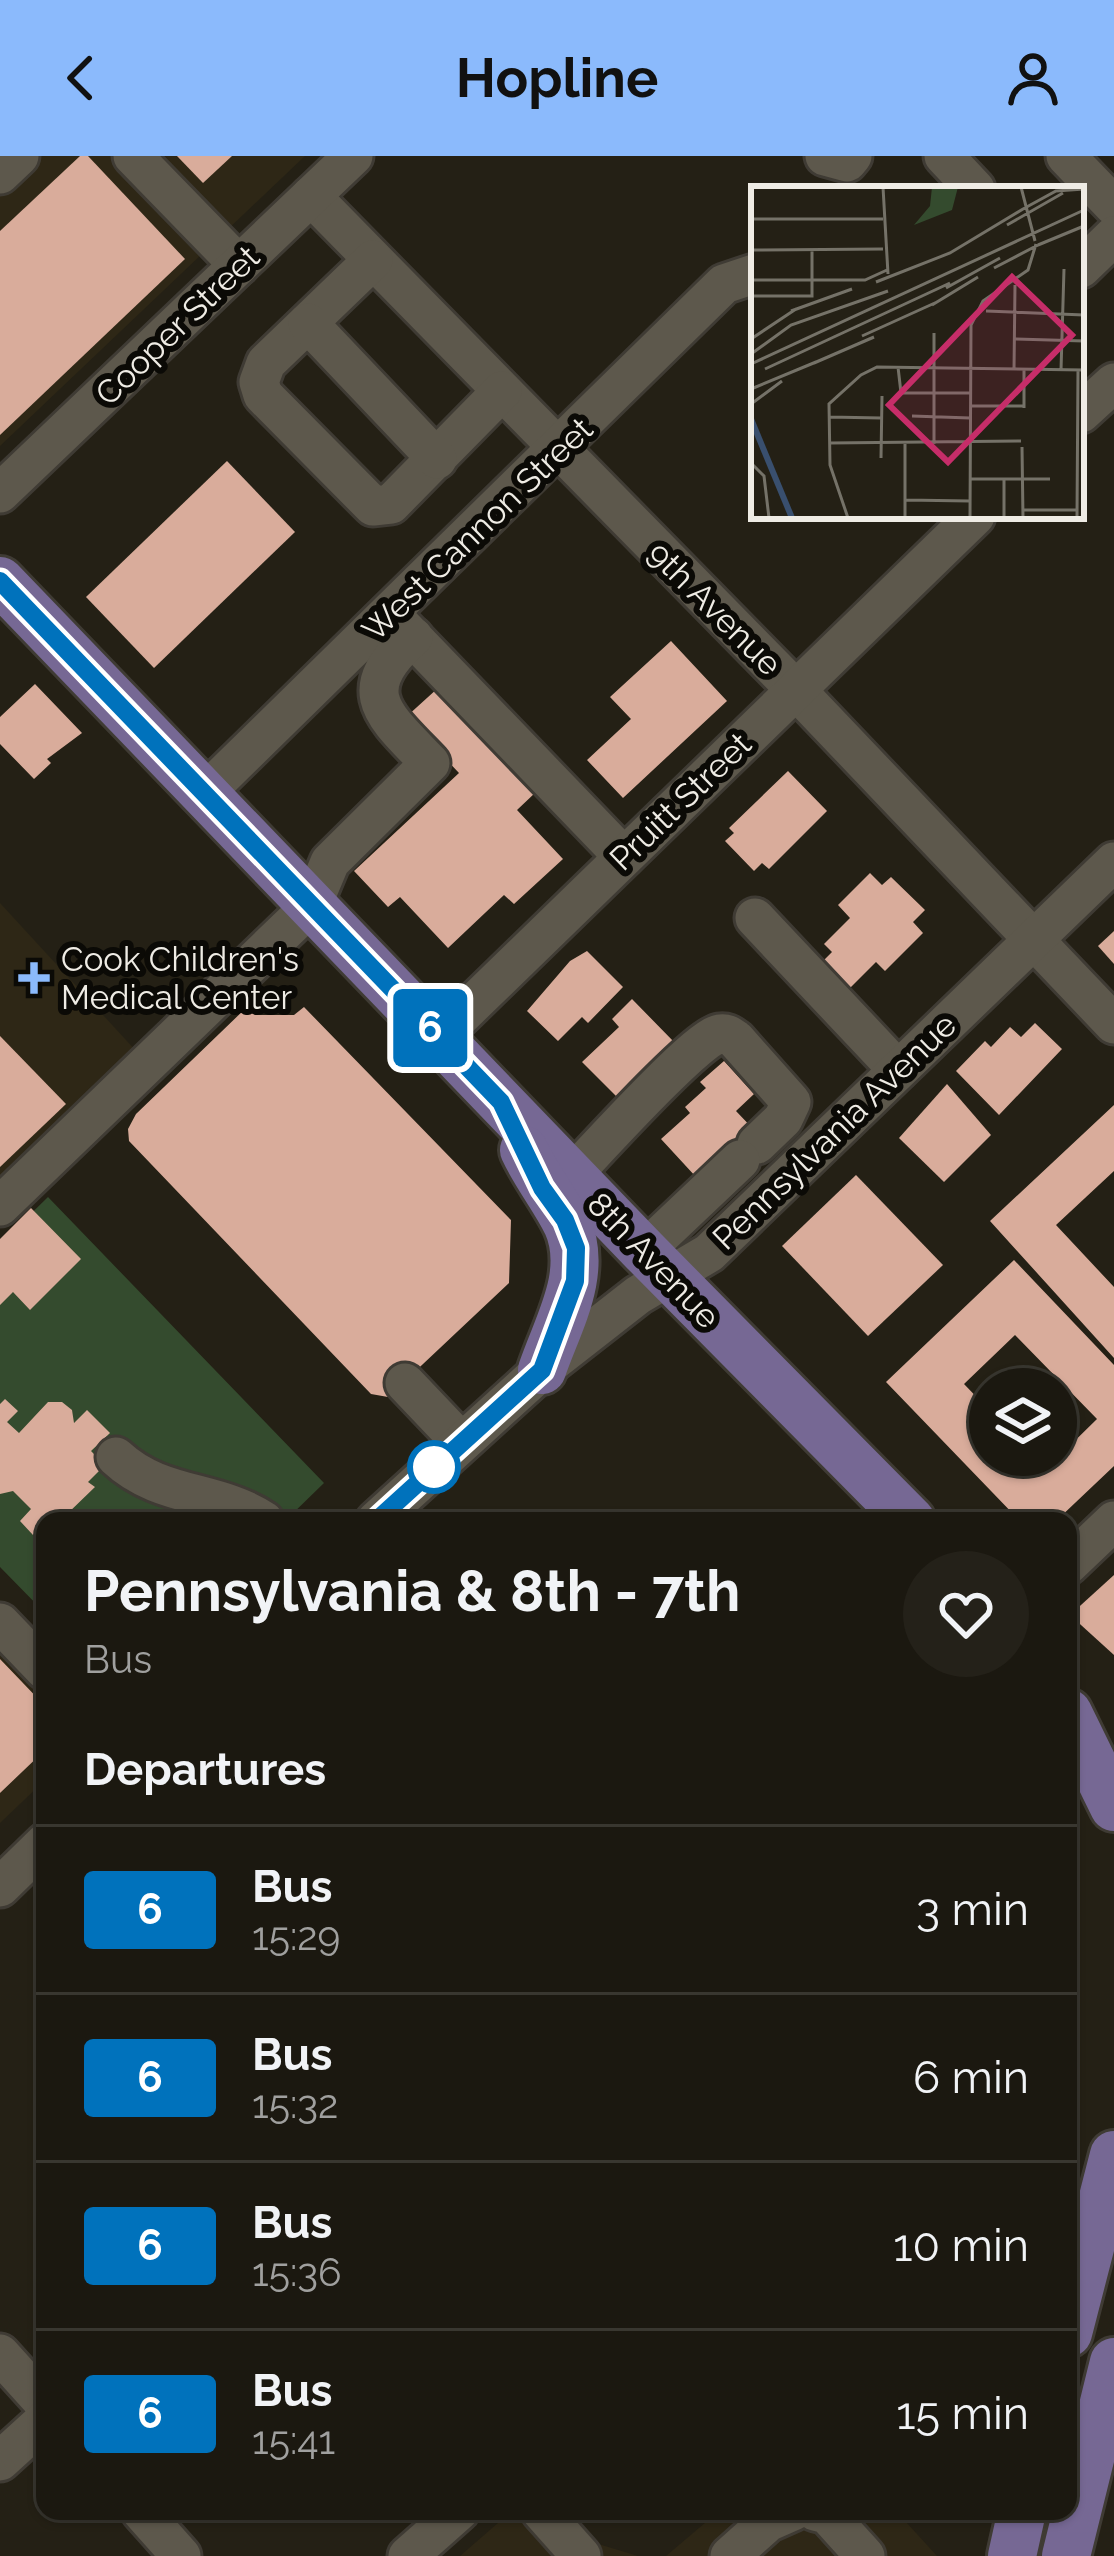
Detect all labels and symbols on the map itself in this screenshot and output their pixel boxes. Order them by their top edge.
inset map [751,186,1084,519]
street label: Cooper Street [87,238,267,413]
street label: West Cannon Street [354,409,601,649]
street label: 9th Avenue [640,533,790,683]
street label: Pruitt Street [602,724,759,878]
place label: Cook Children's Medical Center [61,940,299,1017]
marker: Cook Children's Medical Center [18,962,50,994]
line badge: 6 [391,989,469,1067]
street label: Pennsylvania Avenue [705,1005,964,1257]
street label: 8th Avenue [580,1185,728,1336]
unlabelled marker [409,1442,459,1492]

